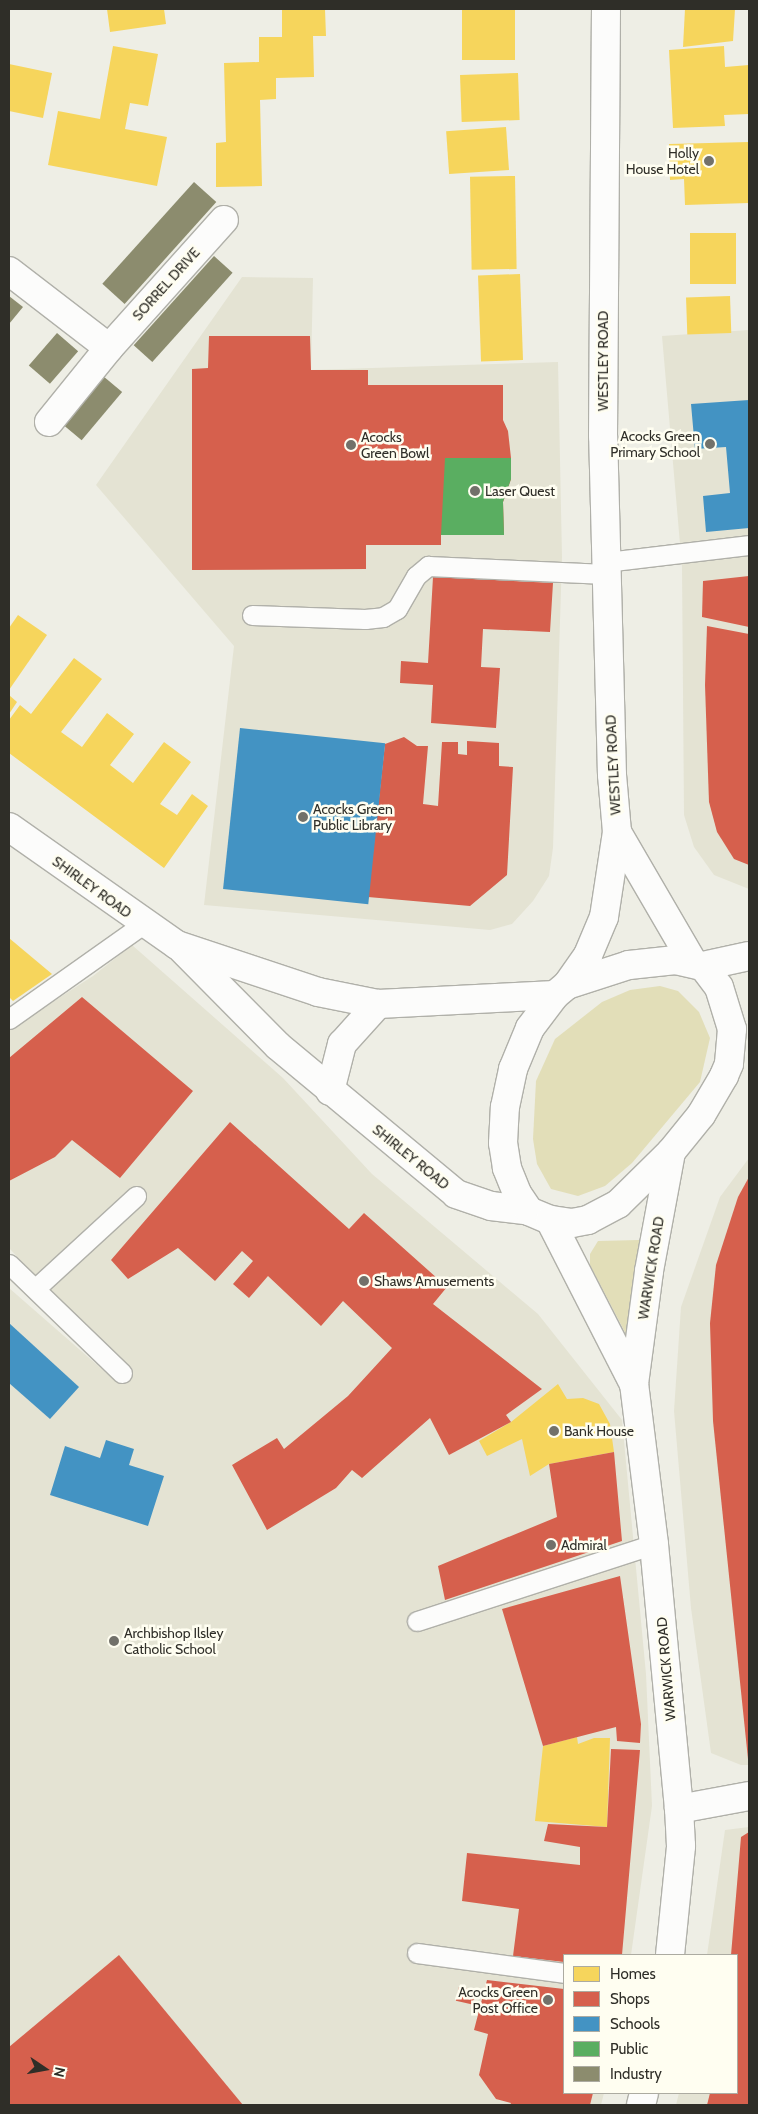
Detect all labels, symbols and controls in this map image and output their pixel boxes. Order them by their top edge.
place label: Holly House Hotel [626,145,699,178]
marker: Holly House Hotel [703,155,715,167]
street label: SORREL DRIVE [129,244,203,324]
street label: WESTLEY ROAD [595,311,611,411]
place label: Acocks Green Primary School [610,428,700,461]
place label: Acocks Green Bowl [361,429,429,462]
marker: Acocks Green Primary School [704,438,716,450]
marker: Acocks Green Bowl [345,439,357,451]
place label: Laser Quest [485,483,555,499]
marker: Laser Quest [469,485,481,497]
street label: WESTLEY ROAD [602,714,624,816]
place label: Acocks Green Public Library [313,801,393,834]
marker: Acocks Green Public Library [297,811,309,823]
street label: SHIRLEY ROAD [49,853,135,921]
street label: SHIRLEY ROAD [369,1121,453,1193]
street label: WARWICK ROAD [635,1215,667,1321]
place label: Shaws Amusements [374,1273,494,1289]
marker: Shaws Amusements [358,1275,370,1287]
place label: Bank House [564,1423,634,1439]
marker: Bank House [548,1425,560,1437]
place label: Admiral [561,1537,607,1553]
marker: Admiral [545,1539,557,1551]
street label: WARWICK ROAD [653,1616,679,1722]
place label: Archbishop Ilsley Catholic School [124,1625,224,1658]
marker: Archbishop Ilsley Catholic School [108,1635,120,1647]
legend [563,1954,738,2094]
text: Homes [610,1965,656,1983]
place label: Acocks Green Post Office [458,1984,538,2016]
text: Shops [610,1990,650,2008]
marker: Acocks Green Post Office [542,1994,554,2006]
text: Schools [610,2015,660,2033]
text: Public [610,2040,648,2058]
north arrow [20,2044,70,2094]
text: N [50,2065,70,2079]
text: Industry [610,2065,662,2083]

